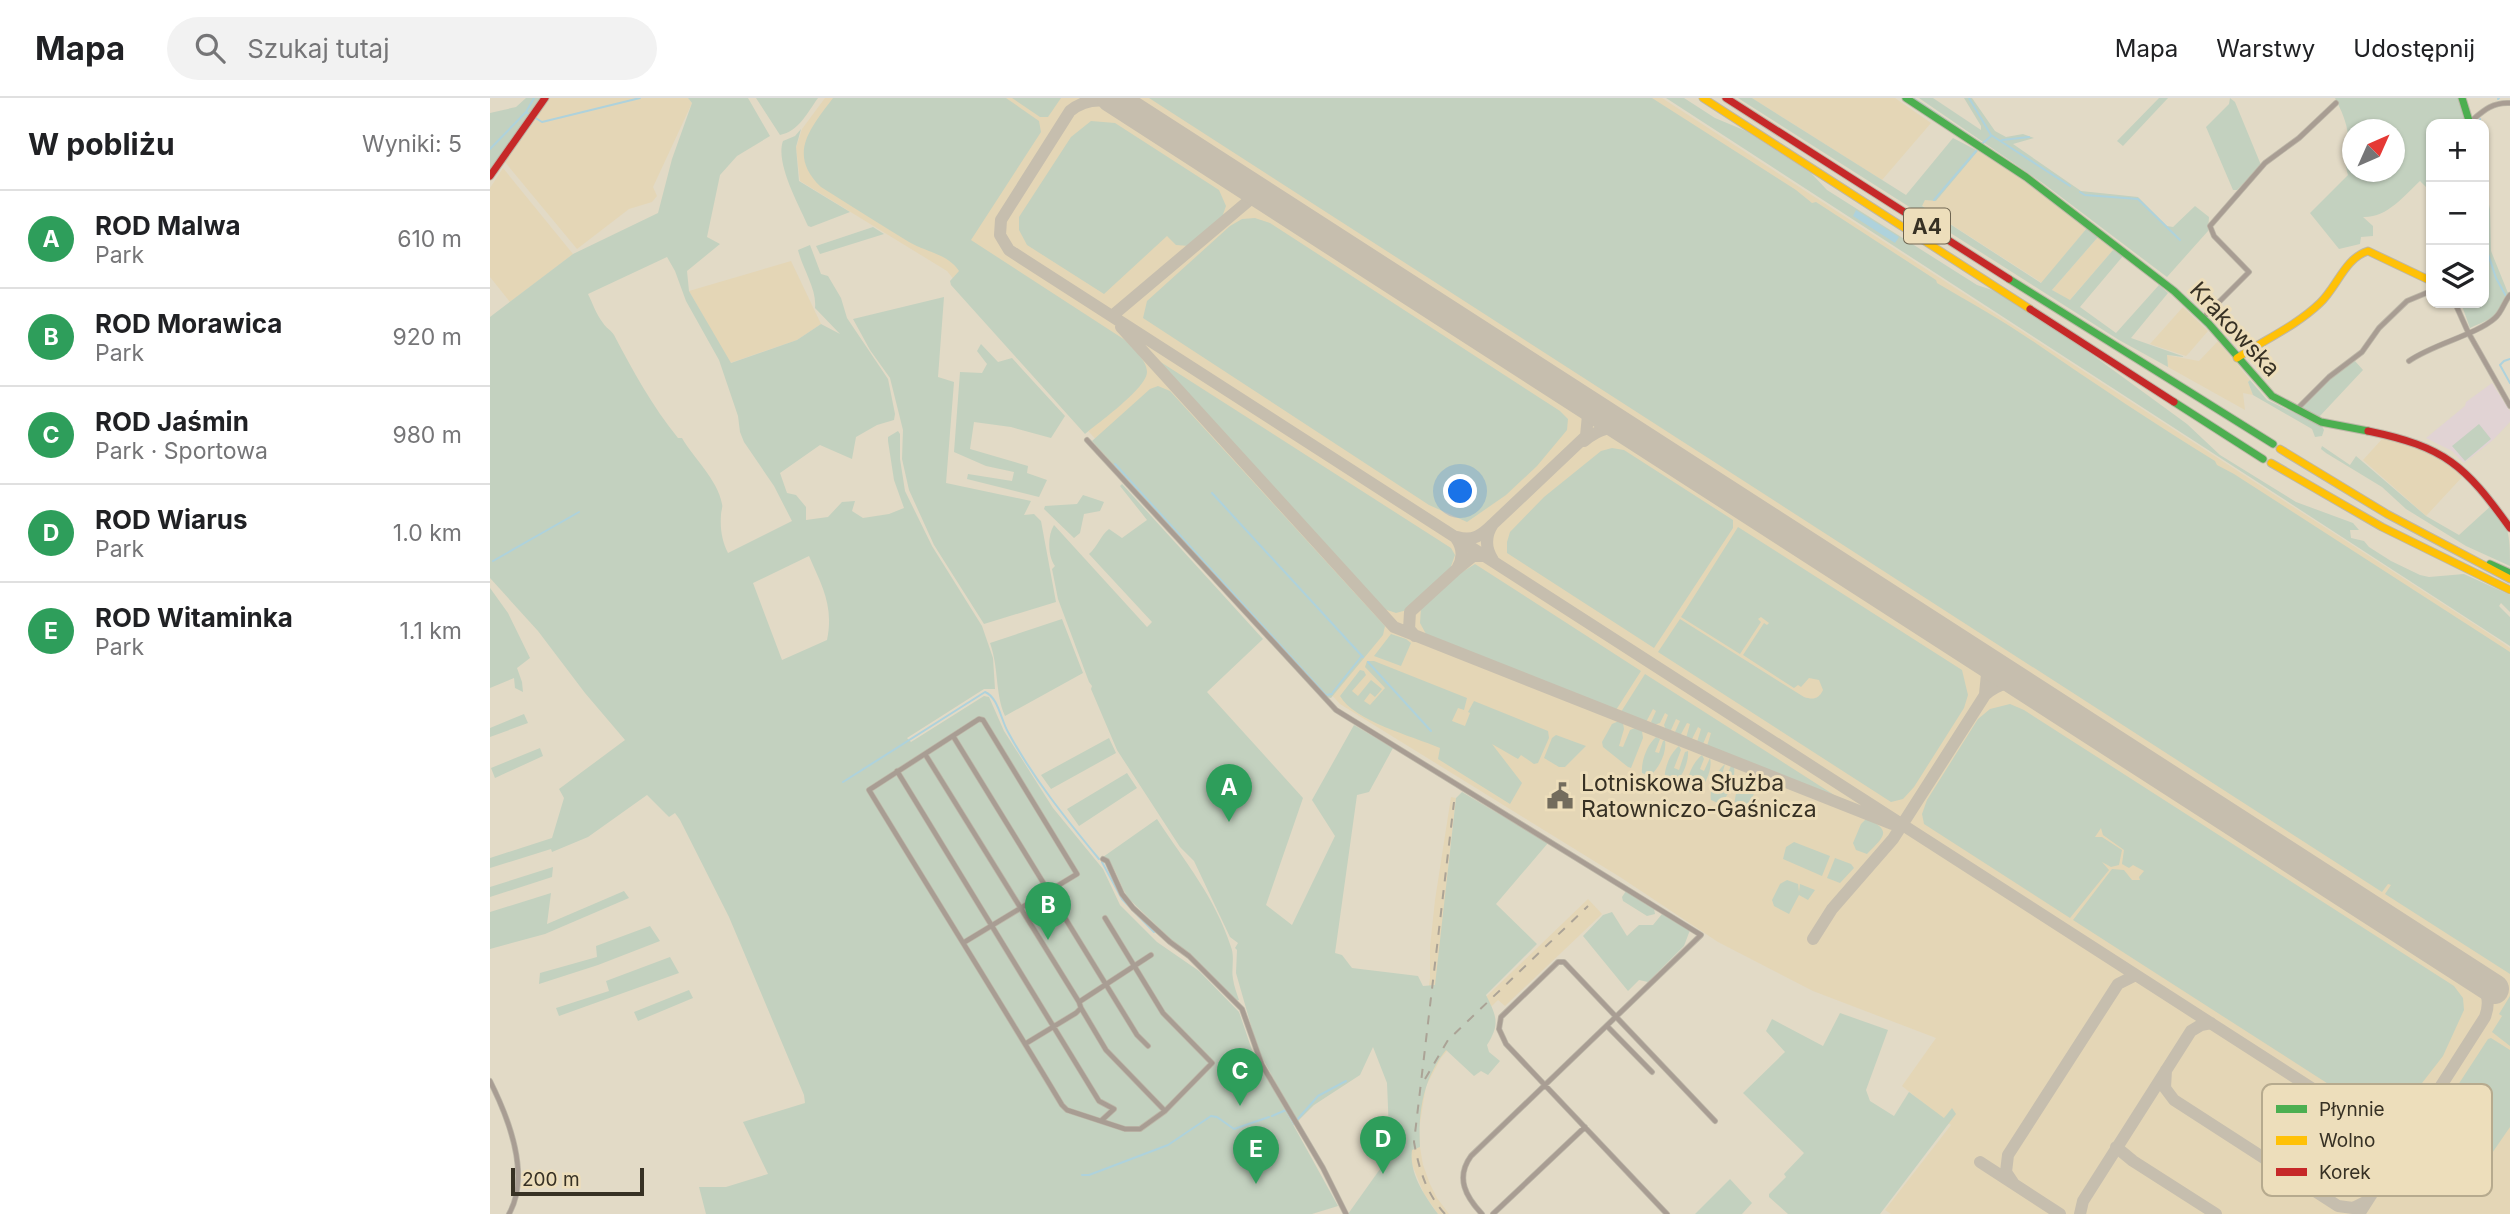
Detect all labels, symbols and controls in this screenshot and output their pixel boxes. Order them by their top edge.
search box [167,17,657,80]
text: Mapa [35,28,125,68]
icon: search [191,29,229,67]
text: Szukaj tutaj [247,33,390,64]
text: Mapa [2115,34,2178,63]
text: Warstwy [2216,34,2315,63]
text: Udostępnij [2353,34,2475,63]
north arrow [2342,119,2405,182]
map controls [2426,119,2489,308]
button: + [2426,119,2489,182]
text: W pobliżu [28,126,175,162]
text: Wyniki: 5 [362,130,462,158]
button: − [2426,182,2489,245]
road number: A4 [1904,208,1950,244]
text: ROD Malwa [95,210,241,241]
text: A [42,225,60,253]
text: 610 m [397,225,462,253]
text: Park [95,241,144,269]
button: layers [2426,245,2489,308]
street label: Krakowska [2184,276,2286,382]
text: ROD Morawica [95,308,282,339]
text: B [43,323,59,351]
text: 920 m [393,323,462,351]
text: Park [95,339,144,367]
text: ROD Jaśmin [95,406,249,437]
text: C [42,421,60,449]
text: 980 m [392,421,462,449]
text: Park · Sportowa [95,437,268,465]
your location [1443,474,1477,508]
text: ROD Wiarus [95,504,248,535]
text: D [43,519,59,547]
text: 1.0 km [393,519,462,547]
text: Park [95,535,144,563]
text: ROD Witaminka [95,602,293,633]
text: E [44,617,58,645]
text: 1.1 km [399,617,462,645]
text: Park [95,633,144,661]
pin: A [1206,764,1252,822]
place label: Lotniskowa Służba Ratowniczo-Gaśnicza [1581,769,1817,823]
public building icon: Lotniskowa Służba Ratowniczo-Gaśnicza [1545,781,1575,811]
pin: B [1025,882,1071,940]
pin: C [1217,1048,1263,1106]
legend [2262,1084,2492,1196]
text: Płynnie [2319,1098,2385,1121]
pin: D [1360,1116,1406,1174]
pin: E [1233,1126,1279,1184]
text: Wolno [2319,1129,2375,1152]
text: Korek [2319,1161,2371,1184]
scale bar [511,1165,644,1197]
text: 200 m [522,1168,580,1191]

